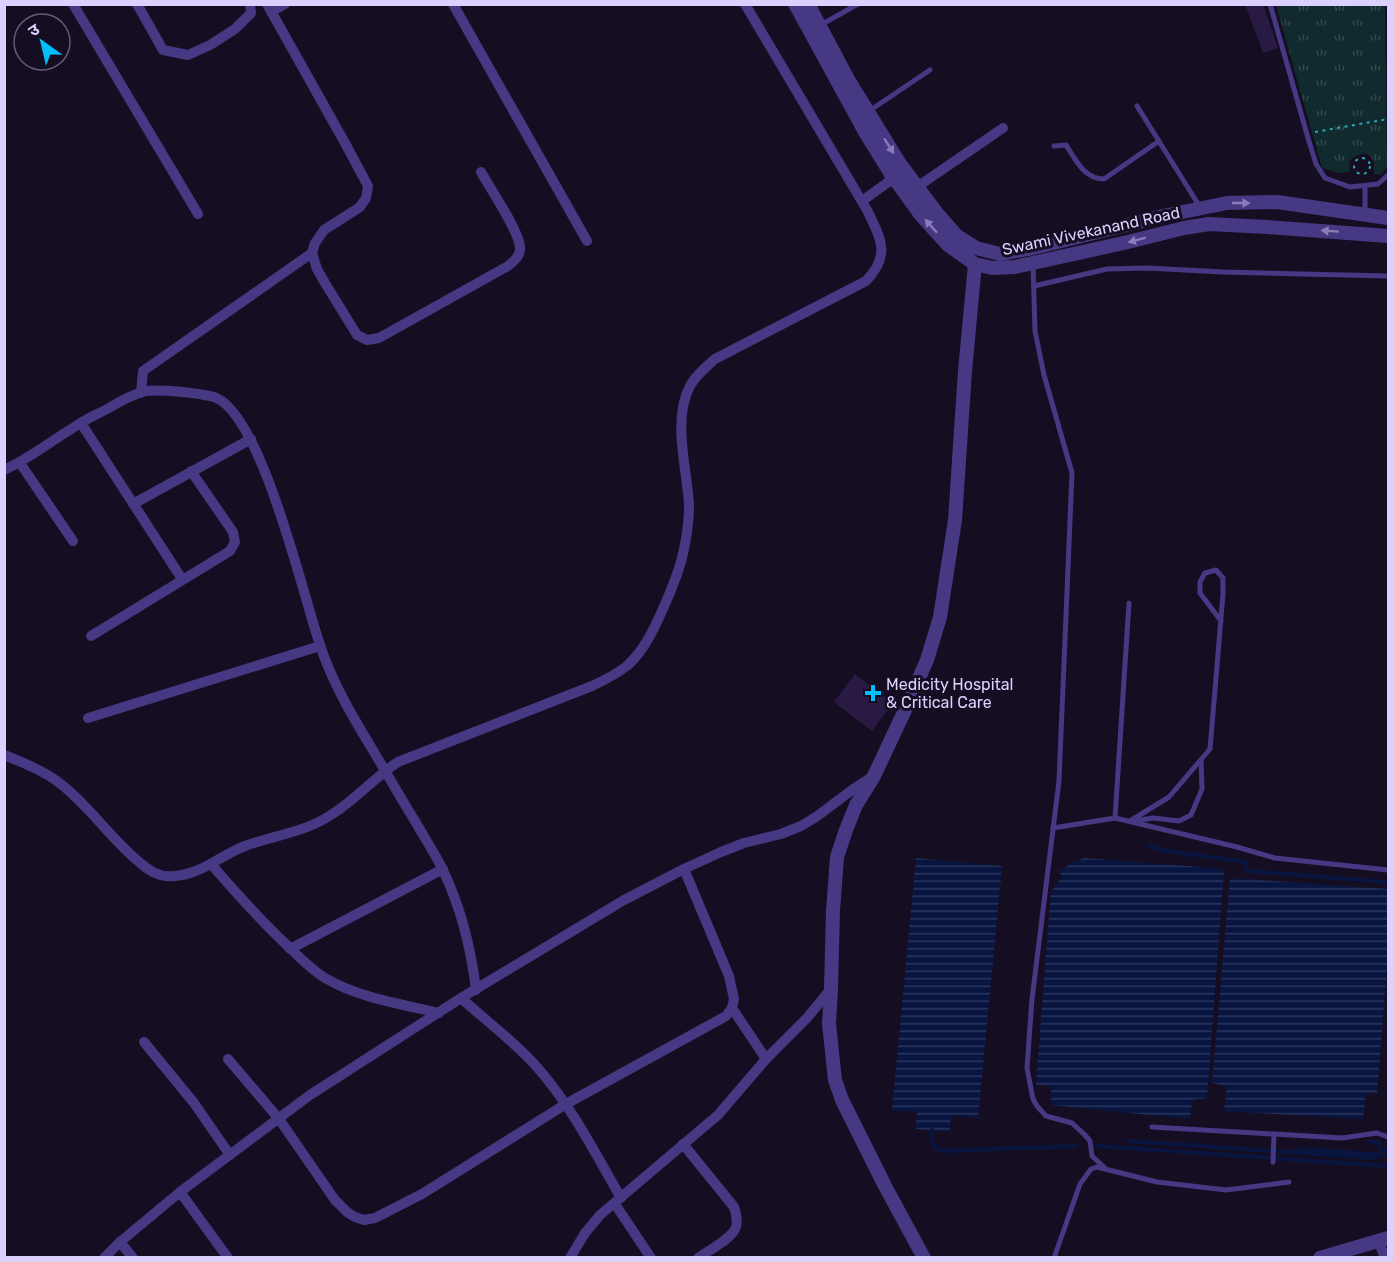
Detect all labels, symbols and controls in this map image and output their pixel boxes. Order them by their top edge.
north arrow [12,12,72,72]
text: उ [25,19,44,40]
one-way arrow [883,138,895,154]
one-way arrow [1232,198,1251,207]
street label: Swami Vivekanand Road [1000,203,1182,259]
one-way arrow [925,219,938,234]
one-way arrow [1321,227,1340,236]
one-way arrow [1128,236,1146,245]
place label: Medicity Hospital & Critical Care [886,675,1014,712]
marker: Medicity Hospital & Critical Care [864,684,882,702]

